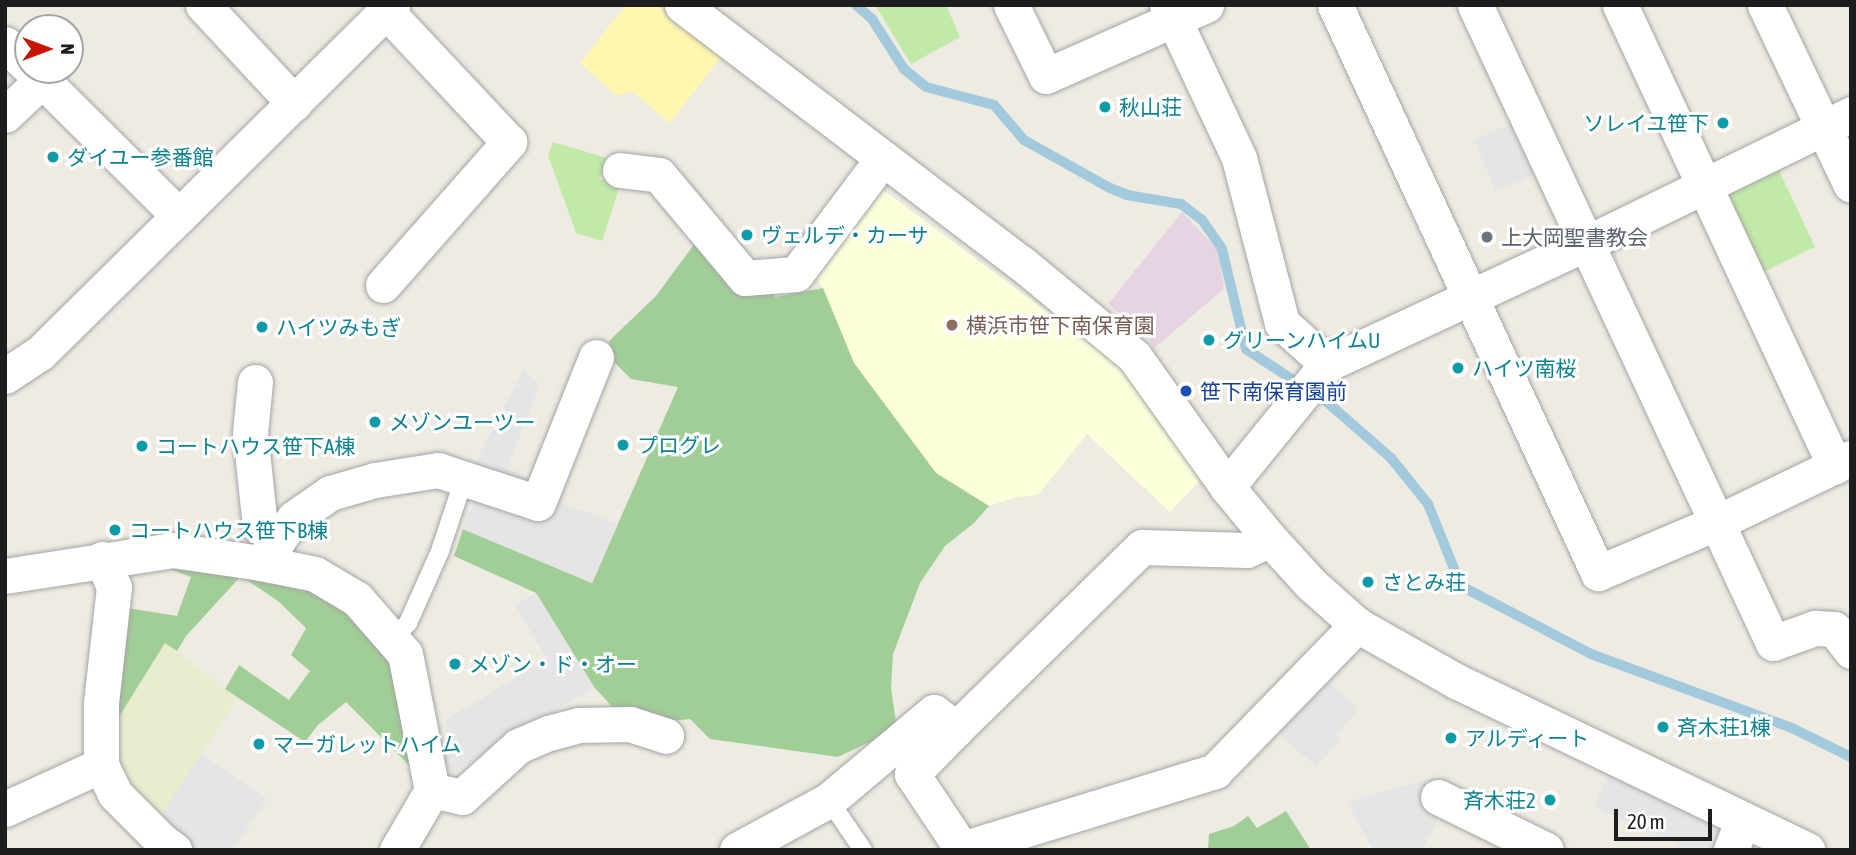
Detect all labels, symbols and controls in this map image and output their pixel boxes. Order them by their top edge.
north arrow [14,14,84,84]
text: N [57,43,79,55]
place label: 秋山荘 [1119,94,1182,120]
marker: 秋山荘 [1097,99,1113,115]
place label: ソレイユ笹下 [1583,110,1709,136]
marker: ソレイユ笹下 [1715,115,1731,131]
place label: ダイユー参番館 [67,144,214,170]
marker: ダイユー参番館 [45,149,61,165]
place label: ヴェルデ・カーサ [761,222,929,248]
place label: 上大岡聖書教会 [1501,224,1648,250]
marker: ヴェルデ・カーサ [739,227,755,243]
marker: 上大岡聖書教会 [1479,229,1495,245]
place label: 横浜市笹下南保育園 [966,312,1155,338]
place label: ハイツみもぎ [276,314,402,340]
marker: 横浜市笹下南保育園 [944,317,960,333]
marker: ハイツみもぎ [254,319,270,335]
place label: グリーンハイムU [1223,327,1382,353]
marker: グリーンハイムU [1201,332,1217,348]
place label: ハイツ南桜 [1472,355,1577,381]
marker: ハイツ南桜 [1450,360,1466,376]
place label: 笹下南保育園前 [1200,378,1347,404]
marker: 笹下南保育園前 [1178,383,1194,399]
place label: メゾンユーツー [389,409,536,435]
marker: メゾンユーツー [367,414,383,430]
place label: プログレ [637,432,721,458]
place label: コートハウス笹下A棟 [156,433,355,459]
marker: プログレ [615,437,631,453]
marker: コートハウス笹下A棟 [134,438,150,454]
place label: コートハウス笹下B棟 [129,517,328,543]
marker: コートハウス笹下B棟 [107,522,123,538]
place label: さとみ荘 [1382,569,1466,595]
marker: さとみ荘 [1360,574,1376,590]
place label: メゾン・ド・オー [469,651,637,677]
marker: メゾン・ド・オー [447,656,463,672]
place label: 斉木荘1棟 [1677,714,1771,740]
marker: 斉木荘1棟 [1655,719,1671,735]
place label: アルディート [1465,725,1591,751]
marker: アルディート [1443,730,1459,746]
place label: マーガレットハイム [273,731,462,757]
marker: マーガレットハイム [251,736,267,752]
place label: 斉木荘2 [1463,787,1536,813]
marker: 斉木荘2 [1542,792,1558,808]
scale bar [1618,796,1716,840]
text: 20 m [1627,809,1665,833]

